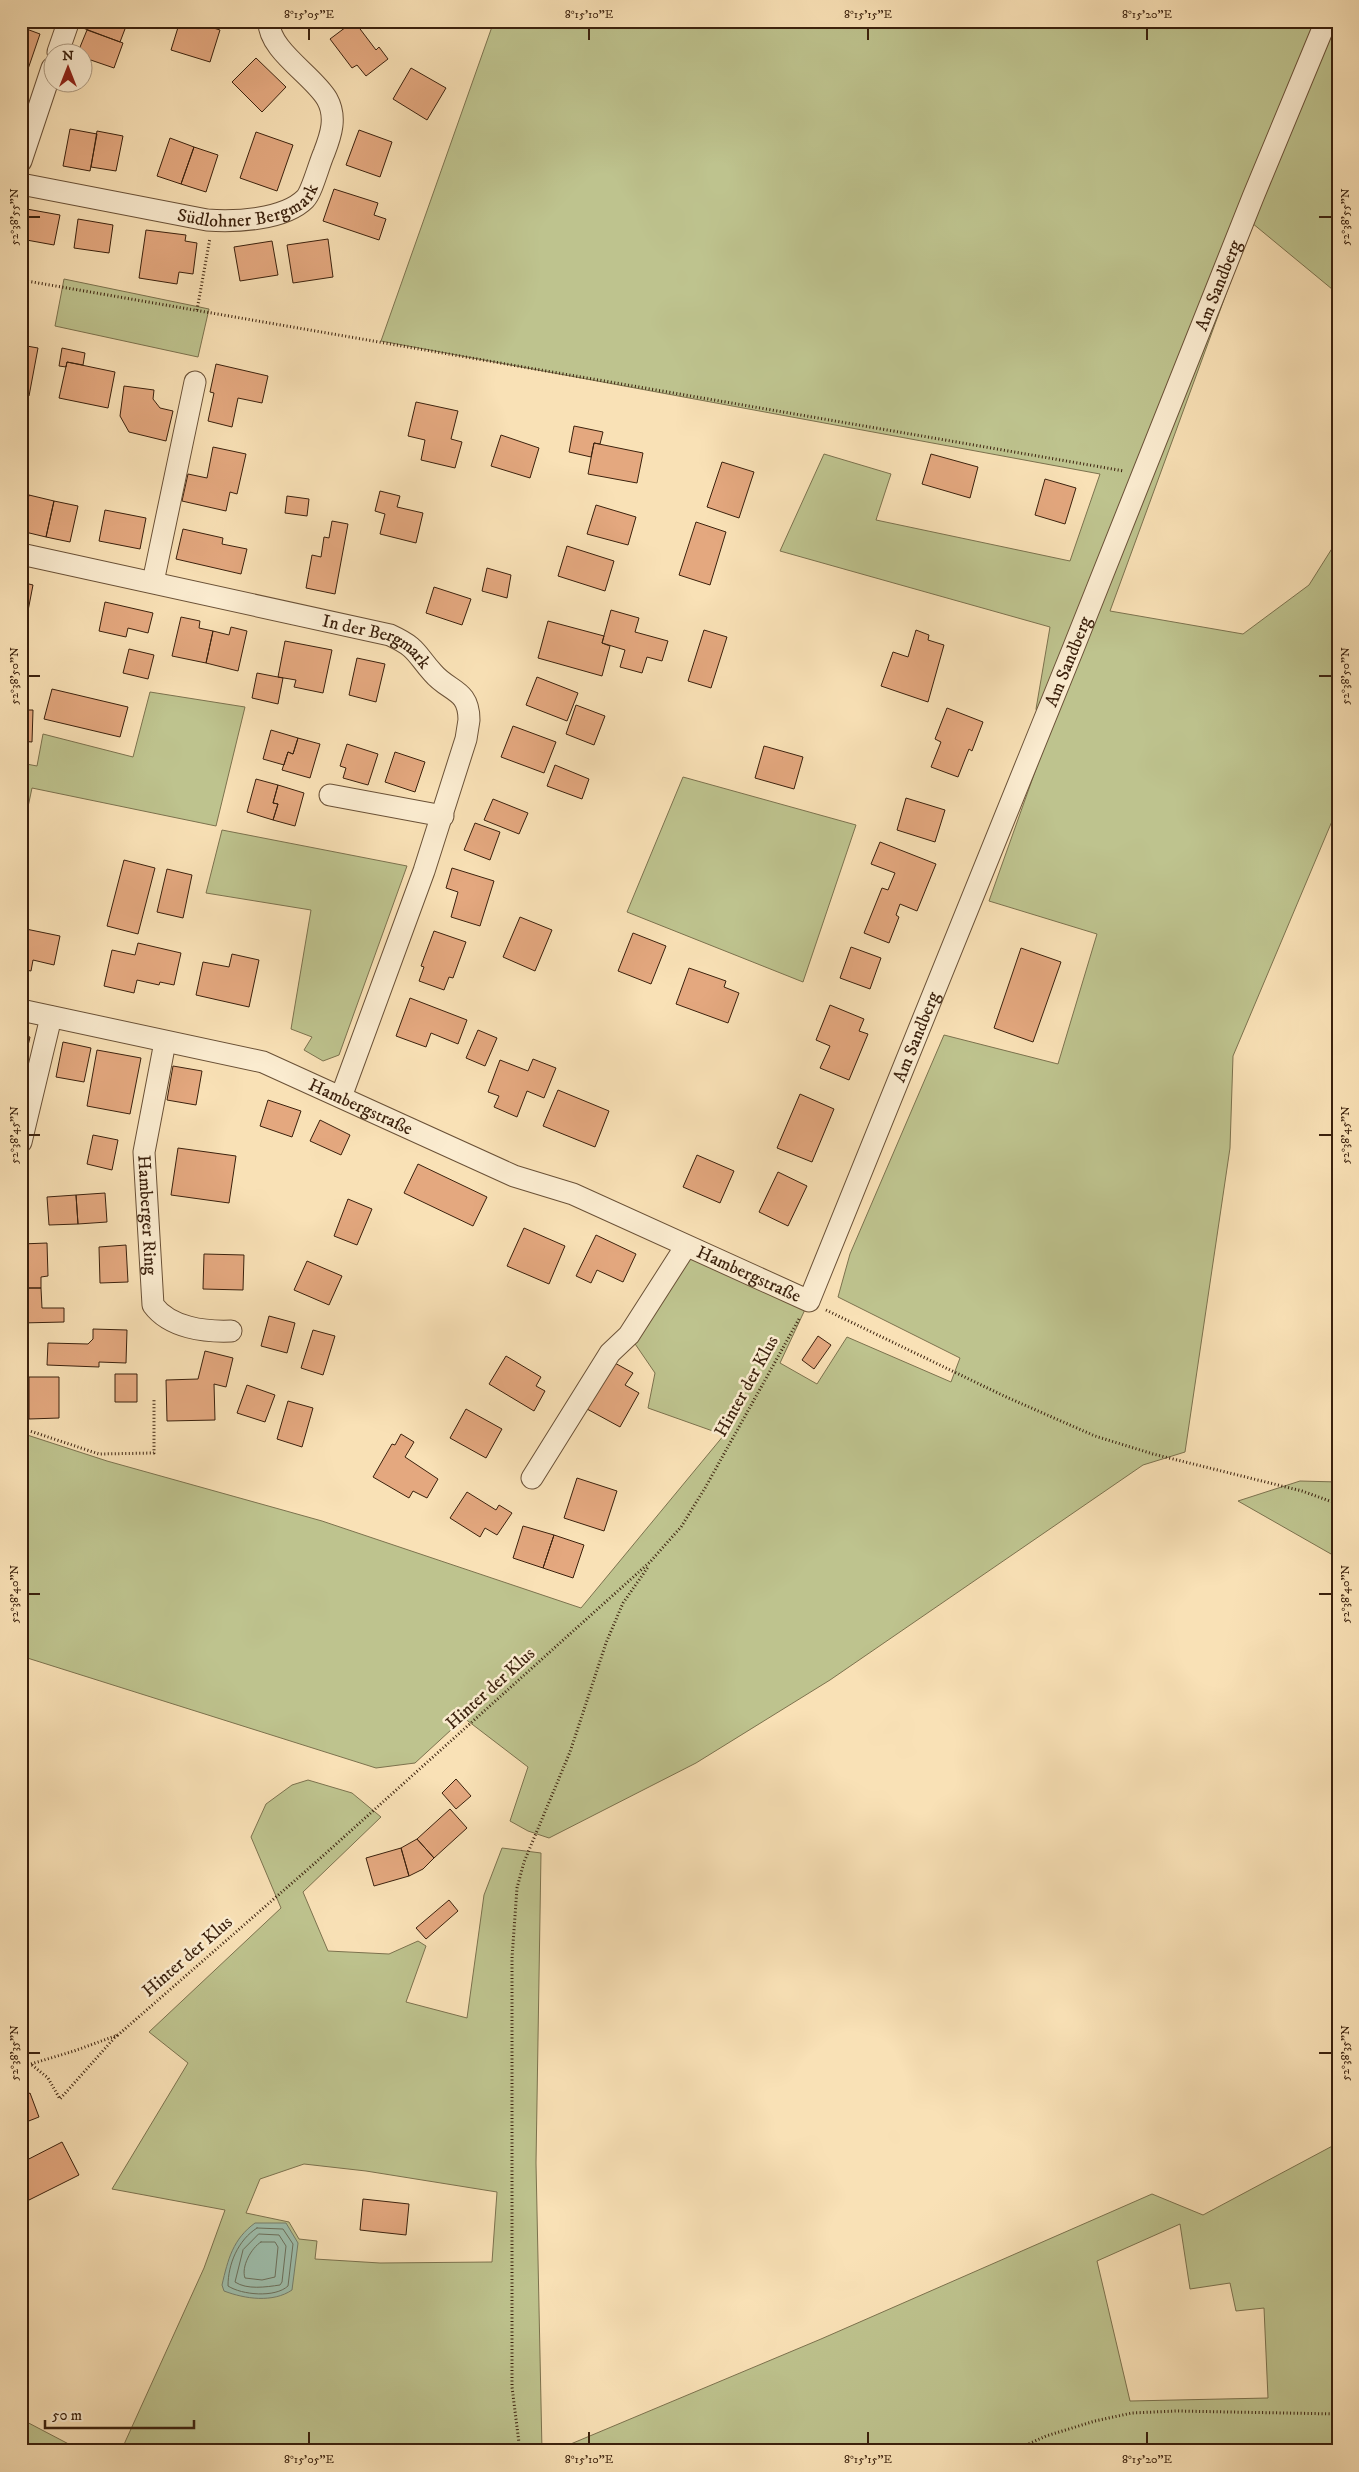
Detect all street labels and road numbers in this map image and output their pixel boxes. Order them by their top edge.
street label: Südlohner Bergmark [175,181,324,233]
street label: Am Sandberg [1191,237,1247,334]
street label: In der Bergmark [320,610,435,674]
street label: Am Sandberg [1041,613,1097,710]
street label: Am Sandberg [889,989,945,1086]
street label: Hambergstraße [305,1074,416,1141]
street label: Hamberger Ring [132,1154,161,1276]
street label: Hambergstraße [693,1241,804,1308]
street label: Hinter der Klus [710,1332,784,1441]
street label: Hinter der Klus [441,1643,540,1735]
street label: Hinter der Klus [138,1912,237,2002]

